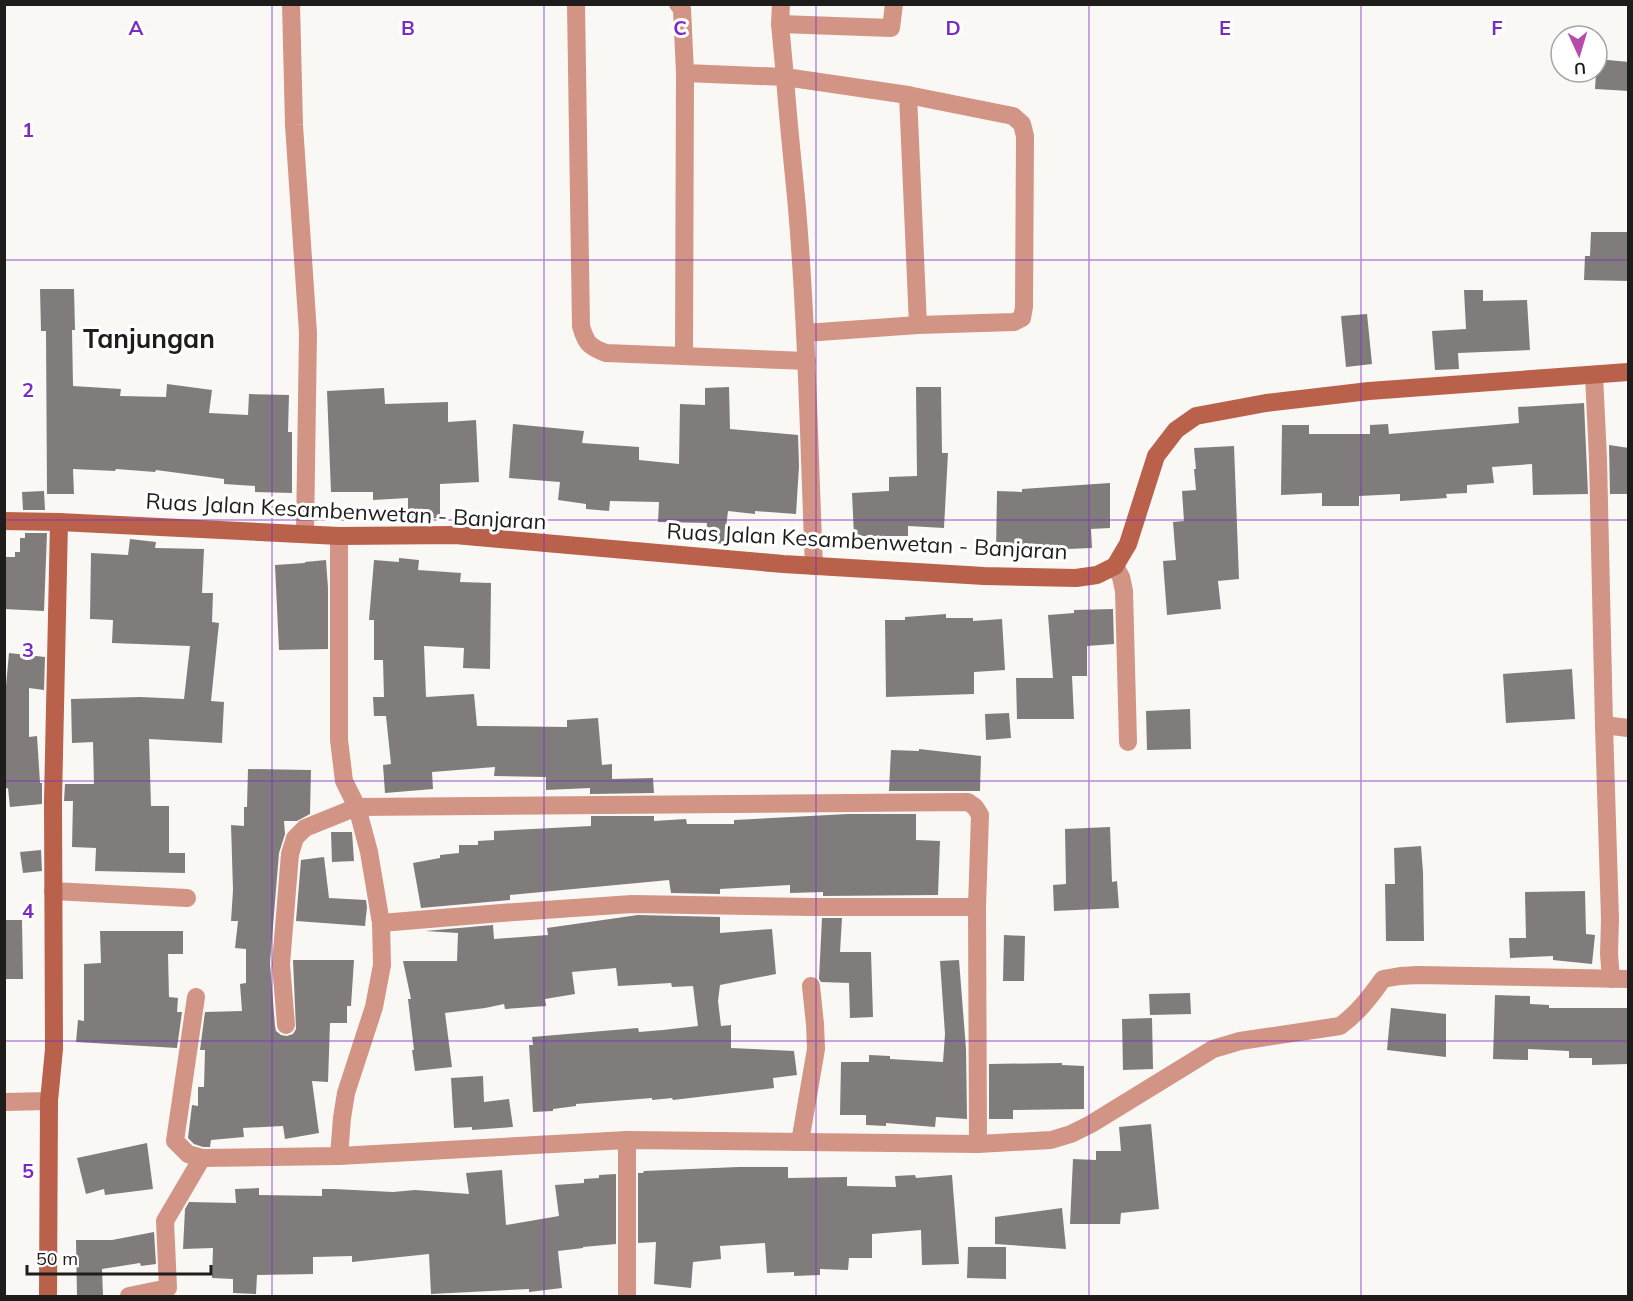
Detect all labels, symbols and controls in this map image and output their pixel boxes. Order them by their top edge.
text: A [129,15,144,40]
text: B [401,15,415,40]
text: C [673,15,687,40]
text: D [945,15,961,40]
text: E [1219,15,1231,40]
text: F [1491,15,1503,40]
north arrow [1549,24,1609,84]
text: U [1573,59,1587,79]
text: 1 [22,117,34,142]
district label: Tanjungan [83,322,215,355]
text: 2 [22,377,34,402]
street label: Ruas Jalan Kesambenwetan - Banjaran [145,487,547,535]
street label: Ruas Jalan Kesambenwetan - Banjaran [666,517,1068,565]
text: 3 [22,637,34,662]
text: 4 [22,898,34,923]
text: 5 [22,1158,34,1183]
scale bar [27,1238,212,1276]
text: 50 m [36,1247,78,1270]

